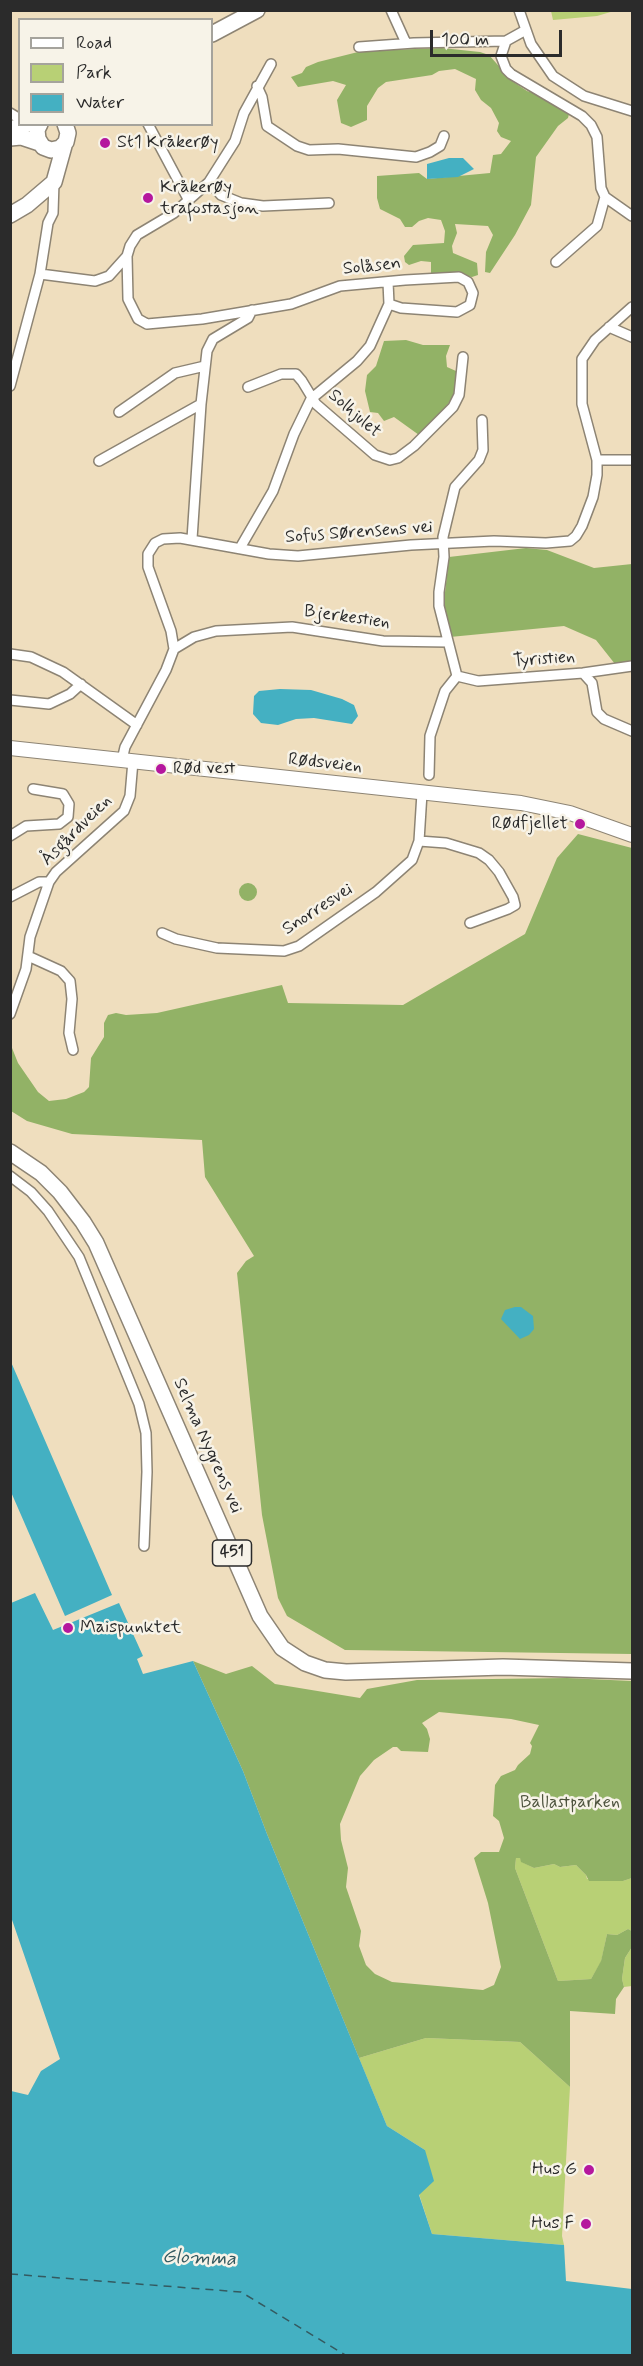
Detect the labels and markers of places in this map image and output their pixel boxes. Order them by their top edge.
place label: St1 Kråkerøy [117,132,219,154]
marker: St1 Kråkerøy [98,136,112,150]
place label: Kråkerøy trafostasjon [160,177,259,219]
marker: Kråkerøy trafostasjon [141,191,155,205]
place label: Rød vest [173,758,235,780]
marker: Rød vest [154,762,168,776]
place label: Rødfjellet [492,813,568,835]
marker: Rødfjellet [573,817,587,831]
place label: Maispunktet [80,1617,181,1639]
marker: Maispunktet [61,1621,75,1635]
place label: Hus G [532,2159,577,2181]
marker: Hus G [582,2163,596,2177]
place label: Hus F [531,2213,574,2235]
marker: Hus F [579,2217,593,2231]

